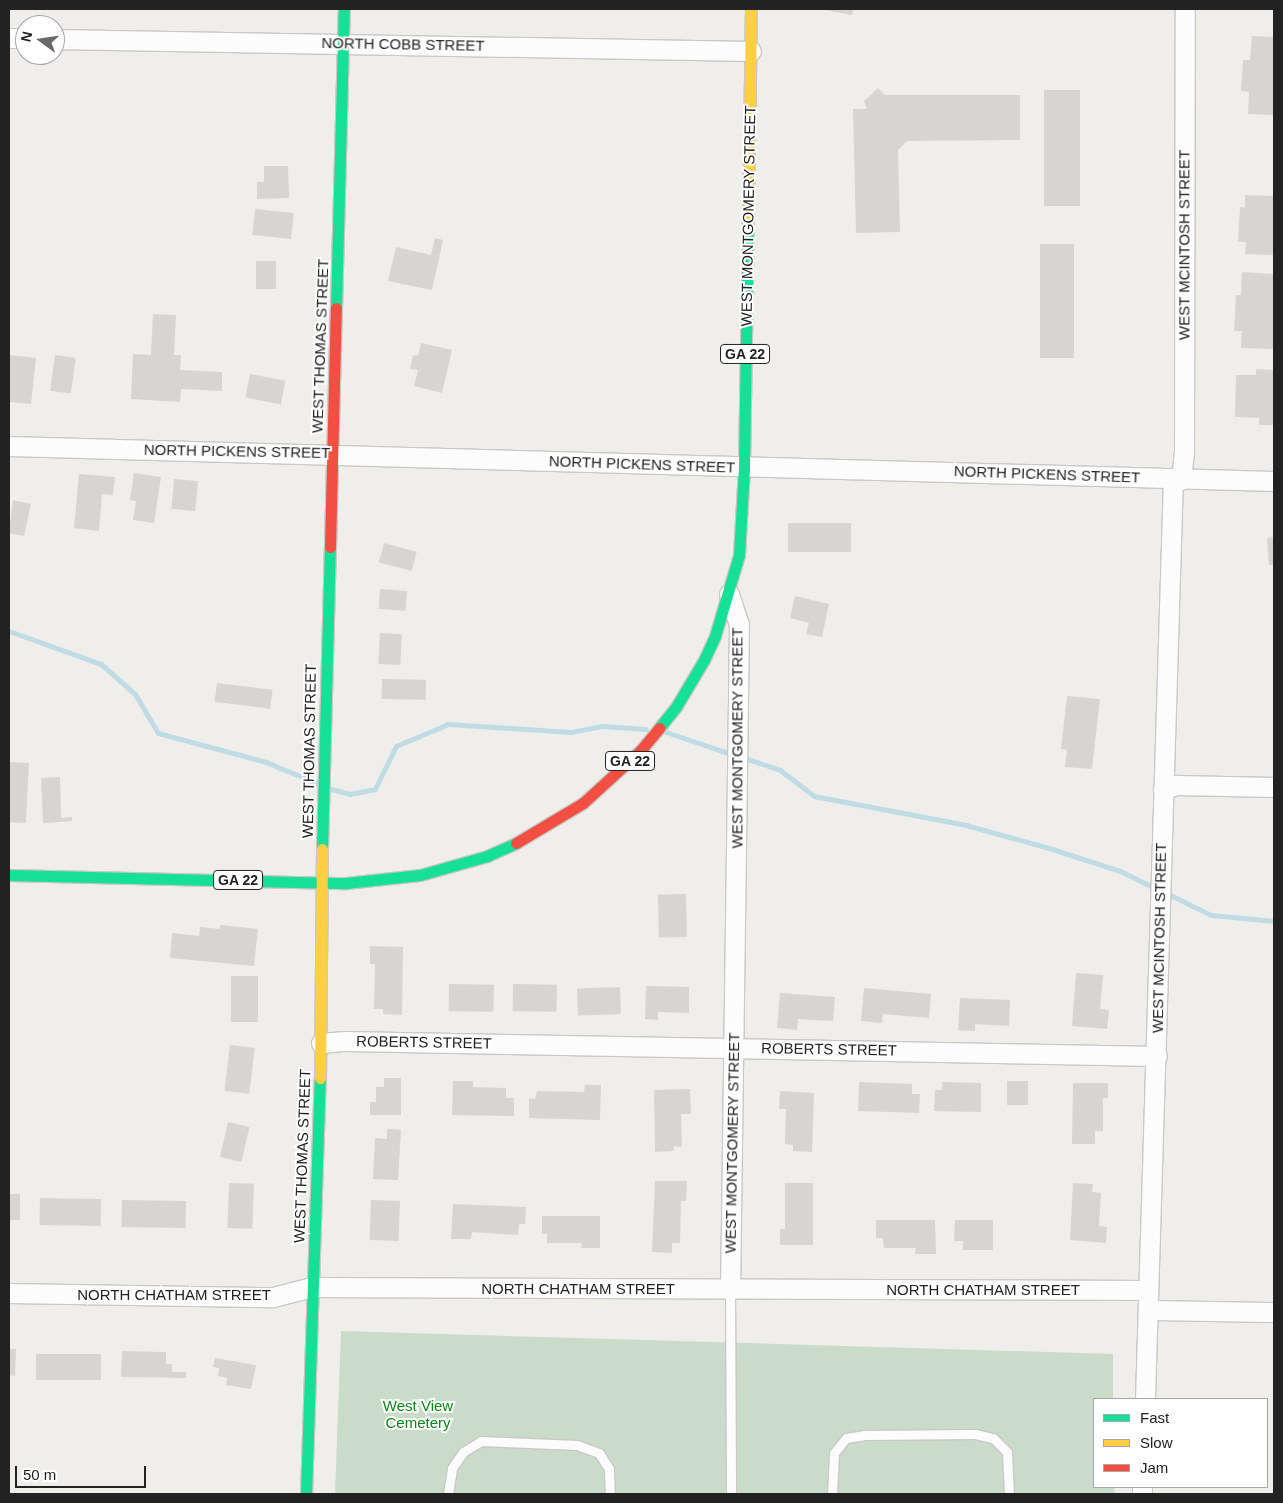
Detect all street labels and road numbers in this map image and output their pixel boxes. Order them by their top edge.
street label: NORTH COBB STREET [321,34,485,54]
street label: WEST MONTGOMERY STREET [737,105,759,327]
street label: WEST MCINTOSH STREET [1175,150,1193,340]
street label: WEST THOMAS STREET [308,258,332,434]
road number: GA 22 [719,342,771,366]
street label: NORTH PICKENS STREET [144,440,330,462]
street label: NORTH PICKENS STREET [549,452,735,476]
street label: NORTH PICKENS STREET [954,462,1140,486]
street label: WEST MONTGOMERY STREET [728,627,746,849]
street label: WEST THOMAS STREET [298,663,320,839]
road number: GA 22 [604,749,656,772]
street label: WEST MCINTOSH STREET [1148,843,1170,1033]
road number: GA 22 [212,868,264,892]
street label: ROBERTS STREET [356,1032,492,1052]
street label: WEST MONTGOMERY STREET [721,1032,743,1254]
street label: ROBERTS STREET [761,1039,897,1059]
street label: WEST THOMAS STREET [290,1068,314,1244]
street label: NORTH CHATHAM STREET [481,1280,675,1298]
street label: NORTH CHATHAM STREET [886,1281,1080,1299]
street label: NORTH CHATHAM STREET [77,1286,271,1304]

